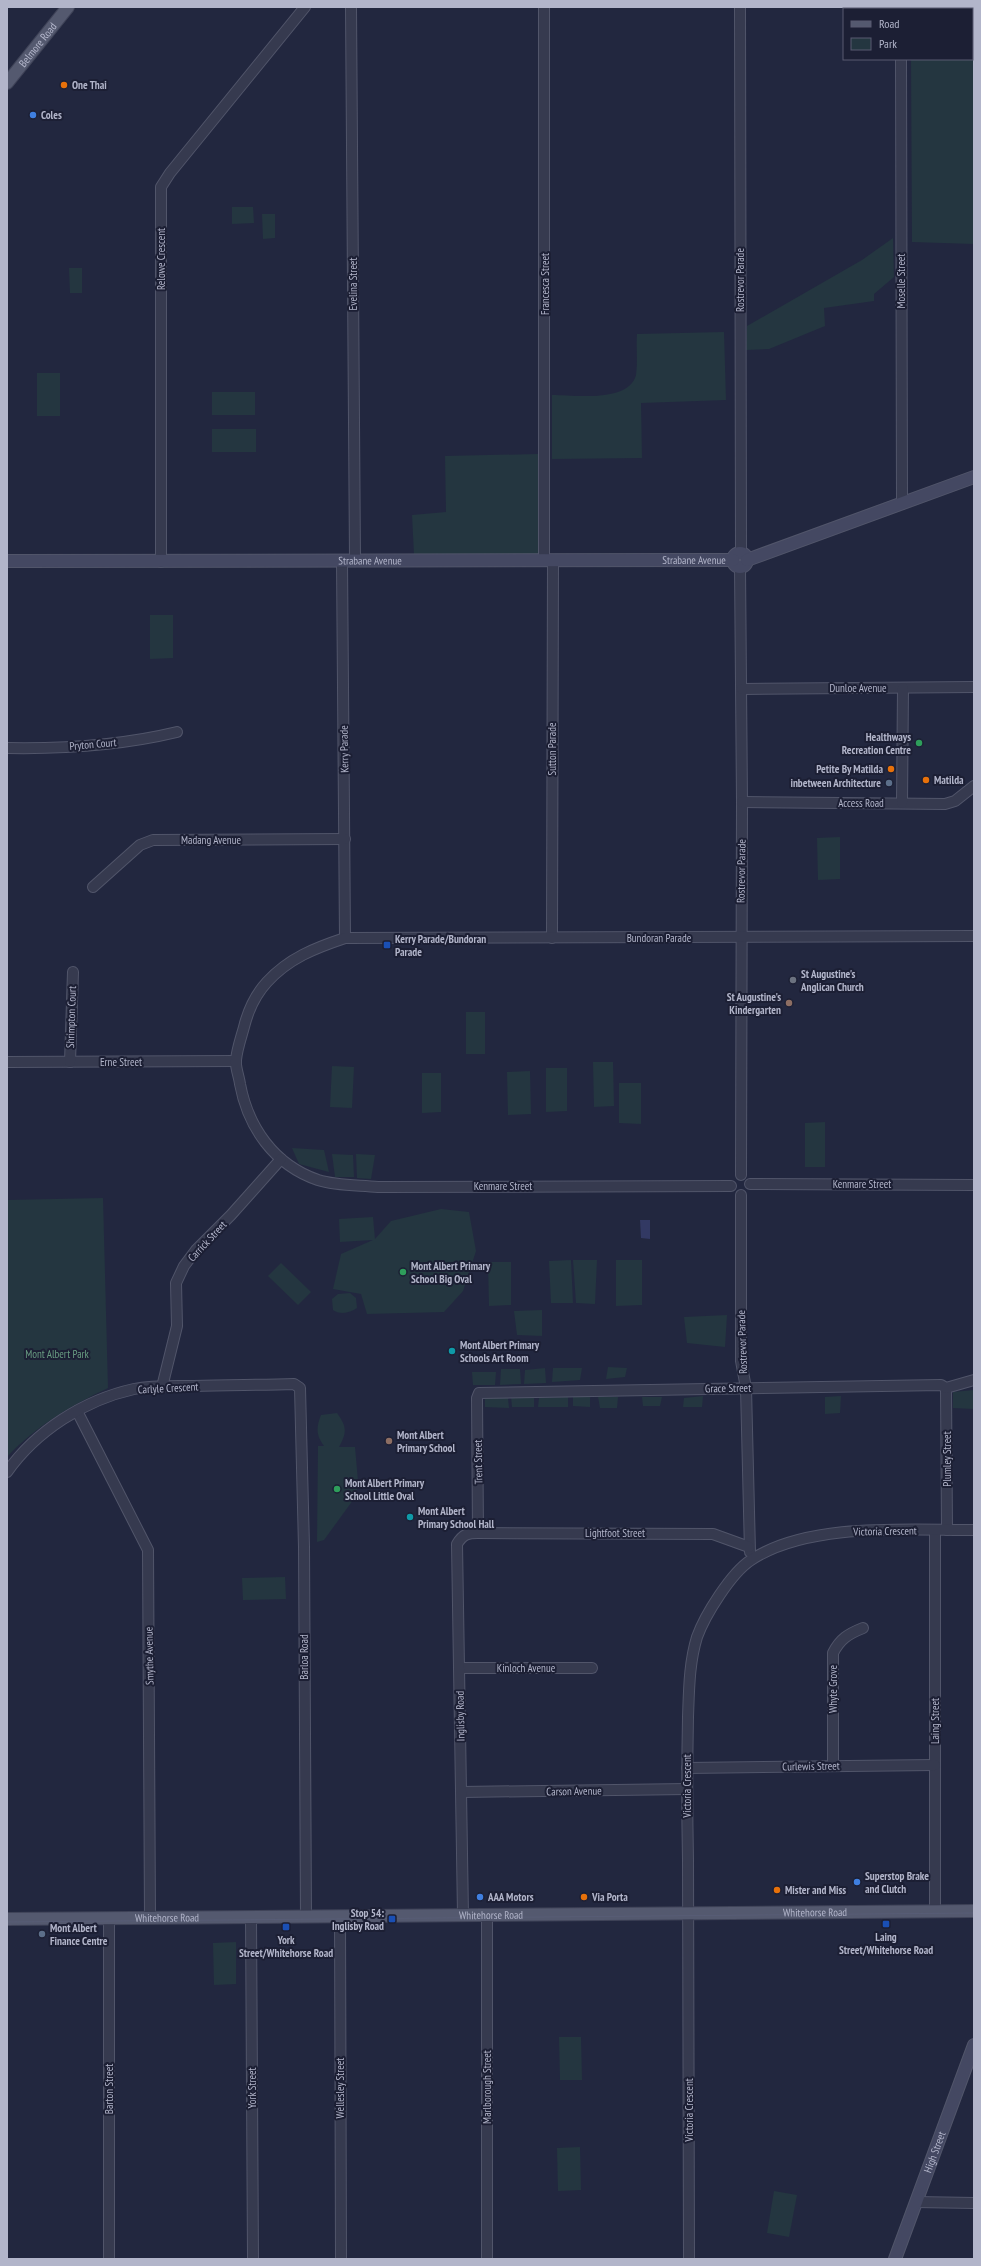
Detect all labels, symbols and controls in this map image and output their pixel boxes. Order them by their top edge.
legend [843,8,973,60]
text: Road [879,16,899,31]
street label: Belmore Road [16,20,60,70]
text: Park [879,36,897,51]
place label: One Thai [72,78,107,92]
marker: One Thai [59,80,69,90]
place label: Coles [41,108,62,122]
marker: Coles [28,110,38,120]
street label: Relowe Crescent [154,228,168,290]
street label: Rostrevor Parade [733,248,747,312]
street label: Francesca Street [538,253,552,315]
street label: Moselle Street [894,254,908,308]
street label: Evelina Street [346,258,360,310]
street label: Strabane Avenue [338,553,402,568]
street label: Strabane Avenue [662,553,726,567]
street label: Dunloe Avenue [829,681,887,695]
street label: Sutton Parade [545,722,559,776]
street label: Kerry Parade [337,725,351,773]
place label: Healthways Recreation Centre [842,730,911,757]
street label: Pryton Court [69,735,117,753]
marker: Healthways Recreation Centre [914,738,924,748]
place label: Petite By Matilda [816,762,883,776]
marker: Petite By Matilda [886,764,896,774]
place label: Matilda [934,773,964,787]
marker: Matilda [921,775,931,785]
place label: inbetween Architecture [790,776,881,790]
marker: inbetween Architecture [884,778,894,788]
street label: Access Road [838,796,884,810]
street label: Madang Avenue [181,833,241,847]
street label: Rostrevor Parade [733,838,749,903]
street label: Bundoran Parade [627,931,692,945]
place label: Kerry Parade/Bundoran Parade [395,932,486,959]
marker: Kerry Parade/Bundoran Parade [382,940,392,950]
place label: St Augustine's Anglican Church [800,967,864,994]
marker: St Augustine's Anglican Church [788,975,798,985]
street label: Shrimpton Court [63,986,79,1048]
place label: St Augustine's Kindergarten [727,990,781,1017]
marker: St Augustine's Kindergarten [784,998,794,1008]
street label: Erne Street [100,1055,142,1069]
street label: Kenmare Street [833,1177,891,1191]
street label: Kenmare Street [474,1179,532,1193]
street label: Carrick Street [185,1218,229,1264]
place label: Mont Albert Primary School Big Oval [411,1259,491,1286]
marker: Mont Albert Primary School Big Oval [398,1267,408,1277]
street label: Rostrevor Parade [734,1309,750,1374]
place label: Mont Albert Primary Schools Art Room [460,1338,540,1365]
marker: Mont Albert Primary Schools Art Room [447,1346,457,1356]
park label: Mont Albert Park [25,1347,90,1361]
street label: Carlyle Crescent [137,1379,199,1397]
street label: Grace Street [705,1381,751,1395]
place label: Mont Albert Primary School [397,1428,455,1455]
street label: Plumley Street [940,1431,954,1487]
marker: Mont Albert Primary School [384,1436,394,1446]
street label: Trent Street [471,1440,485,1484]
place label: Mont Albert Primary School Little Oval [345,1476,425,1503]
marker: Mont Albert Primary School Little Oval [332,1484,342,1494]
place label: Mont Albert Primary School Hall [418,1504,494,1531]
marker: Mont Albert Primary School Hall [405,1512,415,1522]
street label: Victoria Crescent [852,1523,917,1539]
street label: Lightfoot Street [585,1526,645,1540]
street label: Smythe Avenue [141,1626,157,1685]
street label: Barloa Road [297,1634,311,1680]
street label: Kinloch Avenue [497,1661,556,1675]
street label: Whyte Grove [826,1665,840,1713]
street label: Inglisby Road [453,1690,467,1741]
street label: Laing Street [928,1698,942,1744]
street label: Victoria Crescent [680,1754,694,1819]
street label: Curlewis Street [782,1759,840,1773]
street label: Carson Avenue [546,1784,602,1798]
place label: Superstop Brake and Clutch [865,1869,929,1896]
marker: Superstop Brake and Clutch [852,1877,862,1887]
place label: Mister and Miss [785,1883,846,1897]
marker: Mister and Miss [772,1885,782,1895]
place label: AAA Motors [487,1890,534,1904]
place label: Via Porta [591,1890,628,1904]
marker: AAA Motors [475,1892,485,1902]
marker: Via Porta [579,1892,589,1902]
street label: Whitehorse Road [783,1905,847,1920]
place label: Stop 54: Inglisby Road [332,1906,384,1933]
street label: Whitehorse Road [459,1908,523,1922]
street label: Whitehorse Road [135,1910,199,1925]
marker: Stop 54: Inglisby Road [387,1914,397,1924]
marker: Laing Street/Whitehorse Road [881,1919,891,1929]
place label: Mont Albert Finance Centre [50,1921,108,1948]
marker: York Street/Whitehorse Road [281,1922,291,1932]
marker: Mont Albert Finance Centre [37,1929,47,1939]
place label: Laing Street/Whitehorse Road [839,1930,933,1957]
place label: York Street/Whitehorse Road [239,1933,333,1960]
street label: Marlborough Street [480,2050,494,2124]
street label: Wellesley Street [333,2058,347,2118]
street label: Barton Street [102,2064,116,2114]
street label: York Street [245,2067,259,2109]
street label: Victoria Crescent [682,2078,696,2143]
street label: High Street [920,2129,949,2175]

